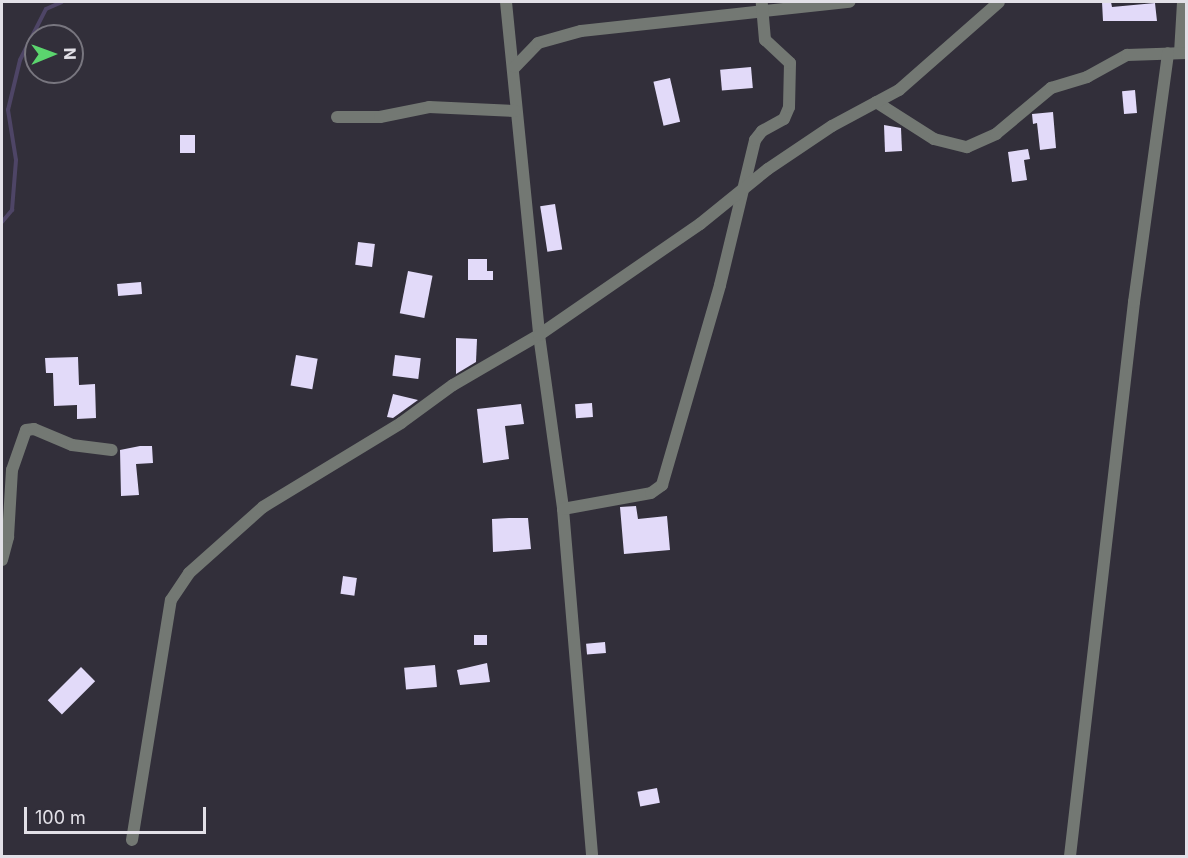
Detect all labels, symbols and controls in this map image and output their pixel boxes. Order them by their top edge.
north arrow [24,24,84,84]
text: N [60,47,80,60]
scale bar [27,795,208,833]
text: 100 m [35,807,86,828]

